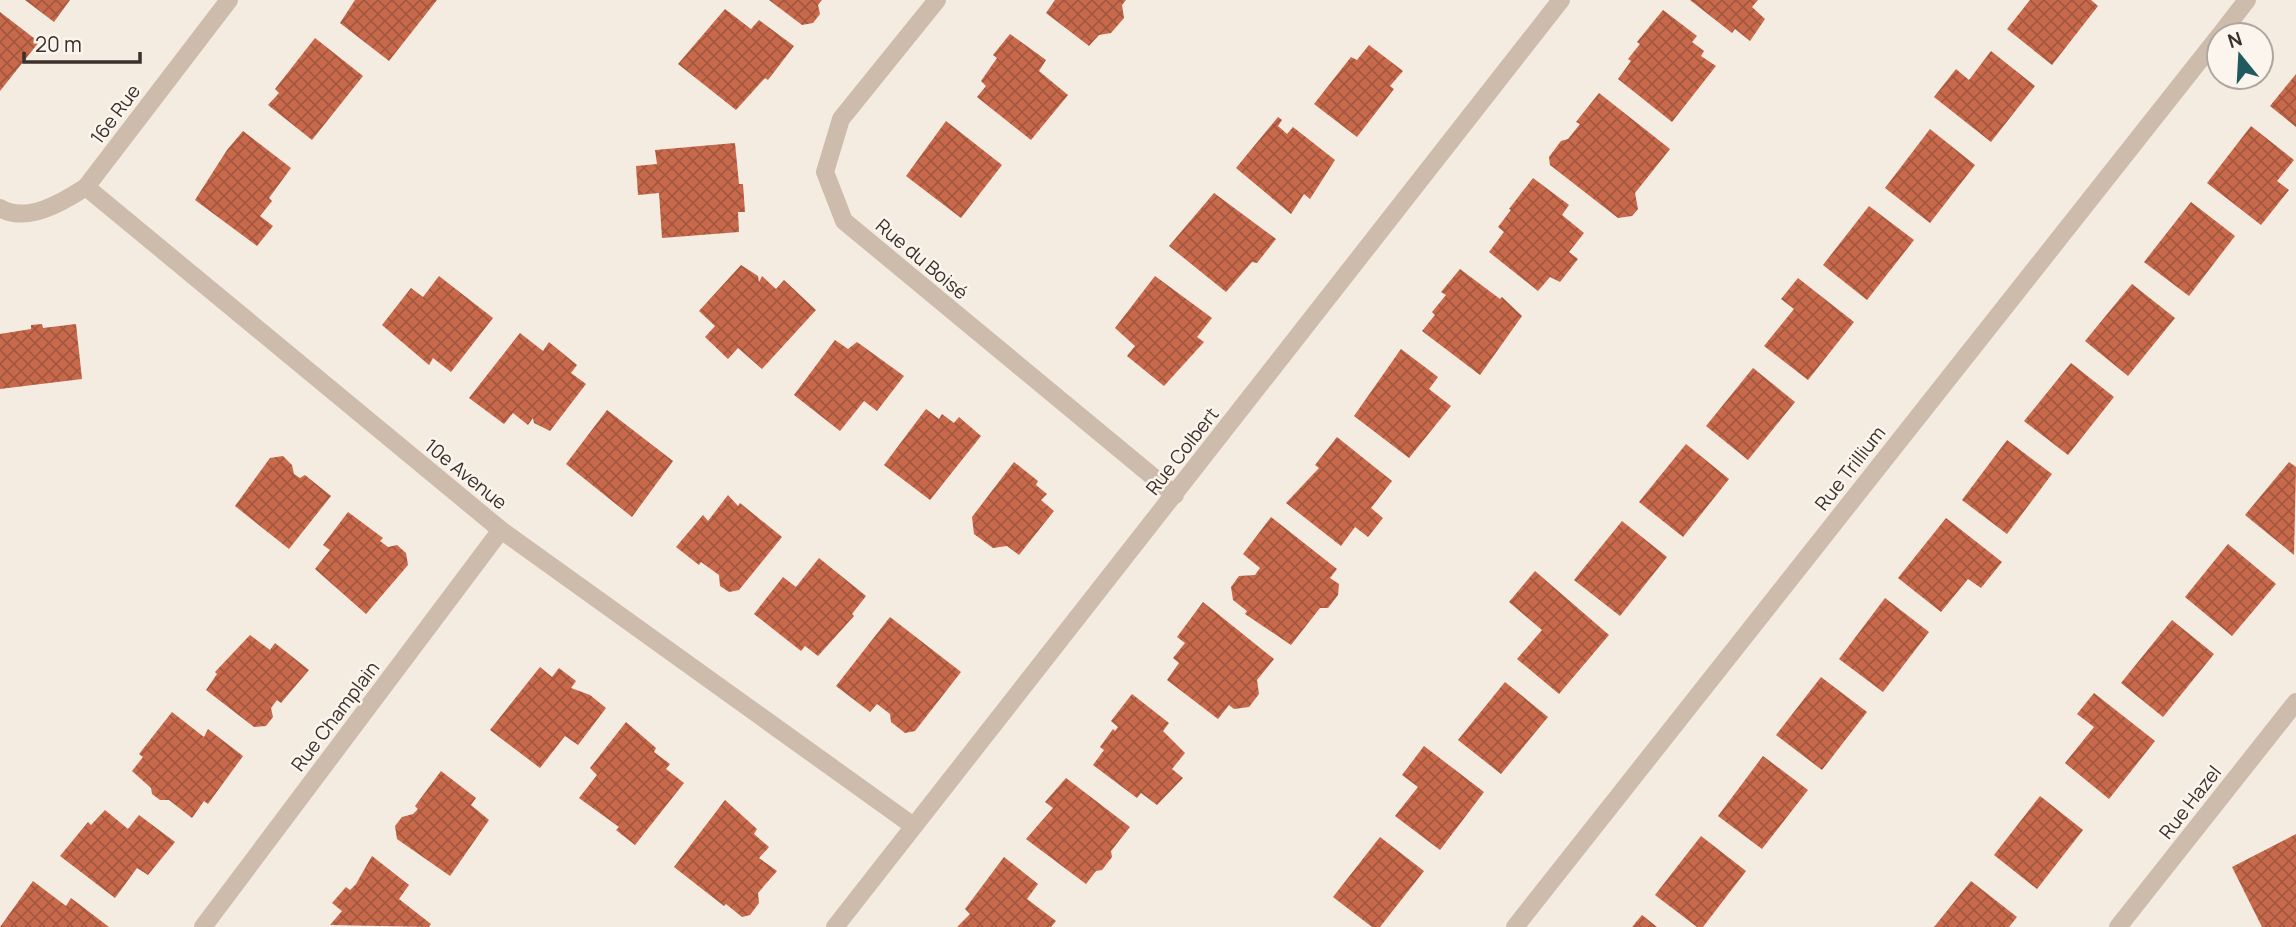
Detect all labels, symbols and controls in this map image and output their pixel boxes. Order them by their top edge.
scale bar [24,21,140,65]
north arrow [2205,21,2275,91]
text: N [2224,25,2245,54]
text: 20 m [35,30,82,58]
street label: 16e Rue [84,79,146,149]
street label: Rue du Boisé [870,213,974,305]
street label: Rue Colbert [1140,402,1224,500]
street label: Rue Trillium [1809,420,1891,516]
street label: 10e Avenue [419,433,513,515]
street label: Rue Champlain [285,656,385,776]
street label: Rue Hazel [2153,760,2227,844]

